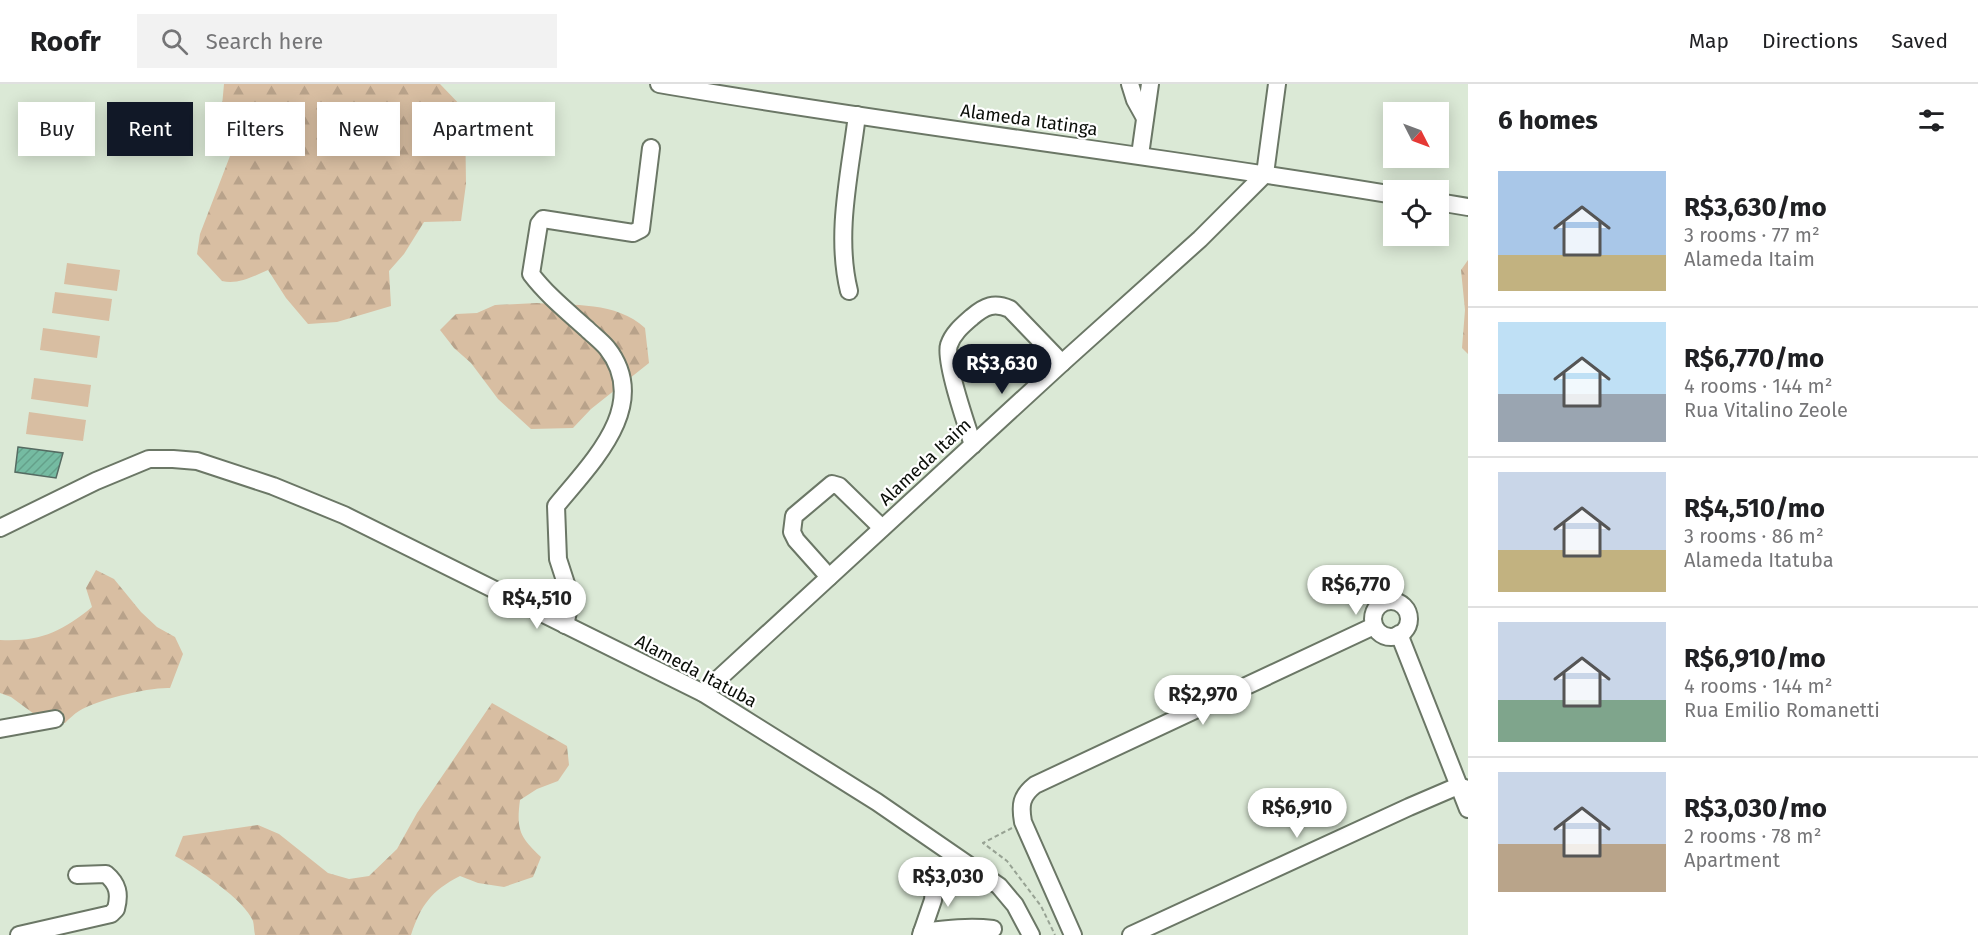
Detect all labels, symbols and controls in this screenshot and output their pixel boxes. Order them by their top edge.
search box [137,14,557,68]
text: Roofr [30,25,101,58]
icon: search [158,25,191,58]
text: Search here [206,28,323,55]
text: Map [1689,28,1729,54]
text: Directions [1762,28,1858,54]
text: Saved [1891,28,1948,54]
street label: Alameda Itatinga [959,99,1099,141]
chip: Buy [18,102,95,156]
chip: Rent [107,102,193,156]
chip: Filters [205,102,305,156]
chip: New [317,102,400,156]
chip: Apartment [412,102,555,156]
north arrow [1383,102,1449,168]
map controls [1383,102,1449,246]
icon: filters [1915,104,1948,137]
text: 6 homes [1498,105,1598,136]
button: locate [1383,180,1449,246]
text: R$3,630/mo [1684,192,1827,223]
icon: home [1546,195,1618,267]
text: 3 rooms · 77 m² [1684,223,1820,247]
text: Alameda Itaim [1684,247,1815,271]
text: R$6,770/mo [1684,343,1824,374]
pin: R$3,630 [947,344,1057,395]
icon: home [1546,346,1618,418]
text: R$3,630 [966,351,1038,375]
text: 4 rooms · 144 m² [1684,374,1833,398]
text: Rua Vitalino Zeole [1684,398,1848,422]
street label: Alameda Itaim [874,414,976,510]
text: R$4,510/mo [1684,493,1825,524]
icon: home [1546,496,1618,568]
text: 3 rooms · 86 m² [1684,524,1824,548]
text: Alameda Itatuba [1684,548,1834,572]
pin: R$6,770 [1301,565,1411,616]
text: R$6,770 [1321,572,1391,596]
pin: R$4,510 [482,579,592,630]
text: R$4,510 [502,586,572,610]
street label: Alameda Itatuba [631,630,761,712]
text: R$6,910/mo [1684,643,1826,674]
icon: home [1546,646,1618,718]
text: 4 rooms · 144 m² [1684,674,1833,698]
pin: R$2,970 [1148,675,1258,726]
text: R$2,970 [1168,682,1238,706]
text: Rua Emilio Romanetti [1684,698,1880,722]
pin: R$6,910 [1242,788,1352,839]
text: R$3,030/mo [1684,793,1827,824]
text: R$6,910 [1262,795,1332,819]
icon: home [1546,796,1618,868]
text: 2 rooms · 78 m² [1684,824,1821,848]
text: Apartment [1684,848,1780,872]
pin: R$3,030 [893,857,1003,908]
text: R$3,030 [912,864,984,888]

